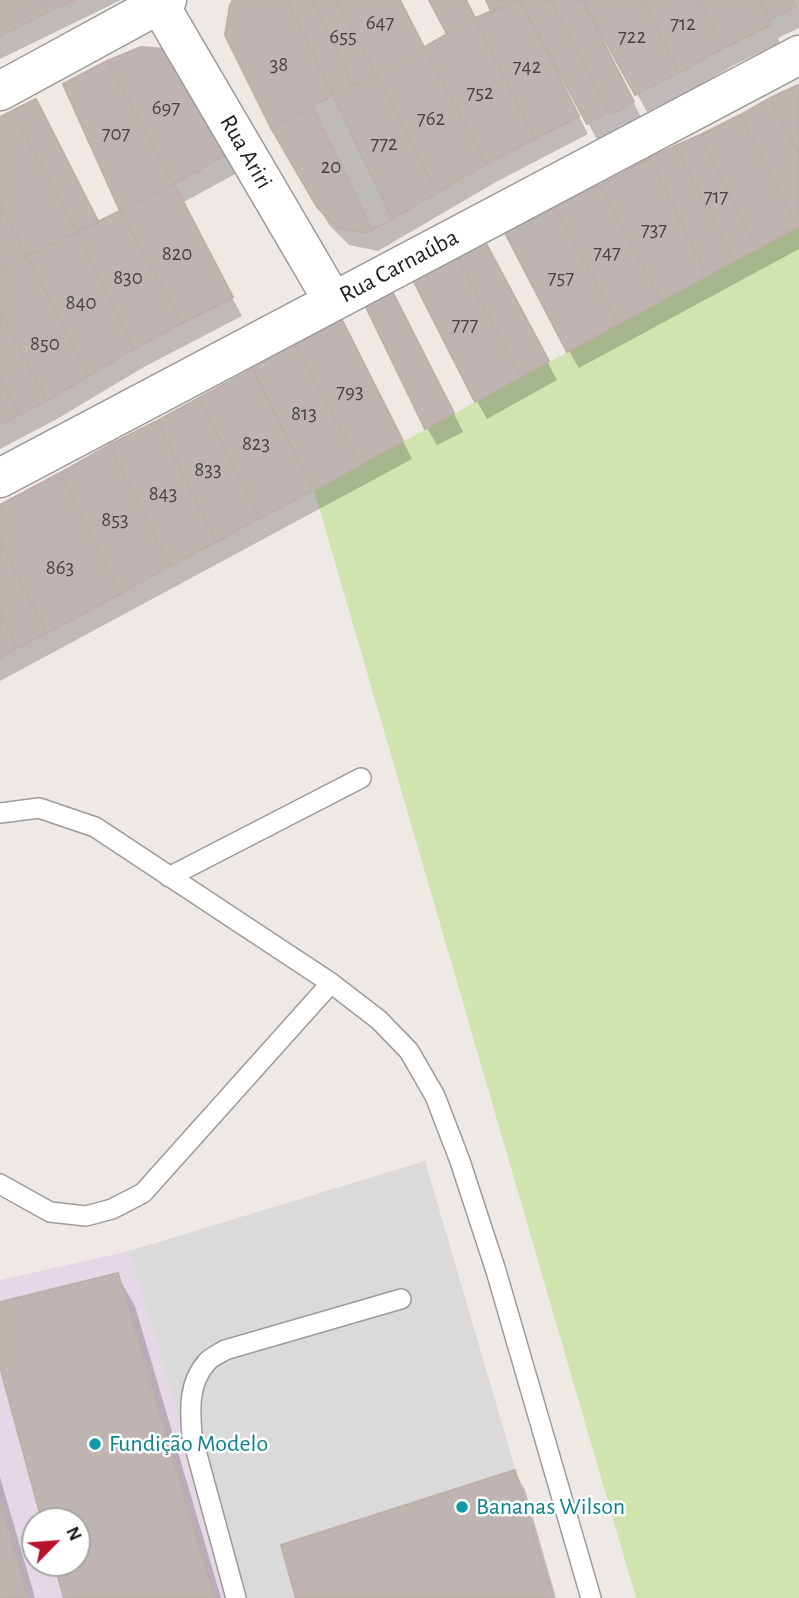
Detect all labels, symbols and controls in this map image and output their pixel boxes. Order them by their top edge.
house number: 647 [366,10,394,36]
house number: 712 [670,11,696,37]
house number: 655 [329,24,357,50]
house number: 722 [618,24,646,50]
house number: 38 [270,52,288,78]
house number: 742 [513,54,541,80]
house number: 752 [466,80,494,106]
house number: 697 [152,95,180,121]
house number: 762 [417,106,445,132]
street label: Rua Ariri [213,110,279,194]
house number: 707 [102,121,130,147]
house number: 772 [370,131,398,157]
house number: 20 [321,154,341,180]
house number: 717 [704,184,728,210]
house number: 737 [641,217,667,243]
street label: Rua Carnaúba [335,223,463,309]
house number: 747 [593,240,621,266]
house number: 820 [162,241,192,267]
house number: 830 [113,265,143,291]
house number: 757 [548,265,574,291]
house number: 840 [65,290,97,316]
house number: 777 [452,312,478,338]
house number: 850 [30,331,60,357]
house number: 793 [336,379,364,405]
house number: 813 [291,401,317,427]
house number: 823 [242,431,270,457]
house number: 833 [194,457,222,483]
house number: 843 [149,481,177,507]
house number: 853 [101,507,129,533]
house number: 863 [46,555,74,581]
place label: Fundição Modelo [109,1430,268,1458]
marker: Fundição Modelo [87,1436,103,1452]
place label: Bananas Wilson [476,1493,625,1521]
marker: Bananas Wilson [454,1499,470,1515]
north arrow [21,1507,91,1577]
text: N [62,1524,85,1544]

